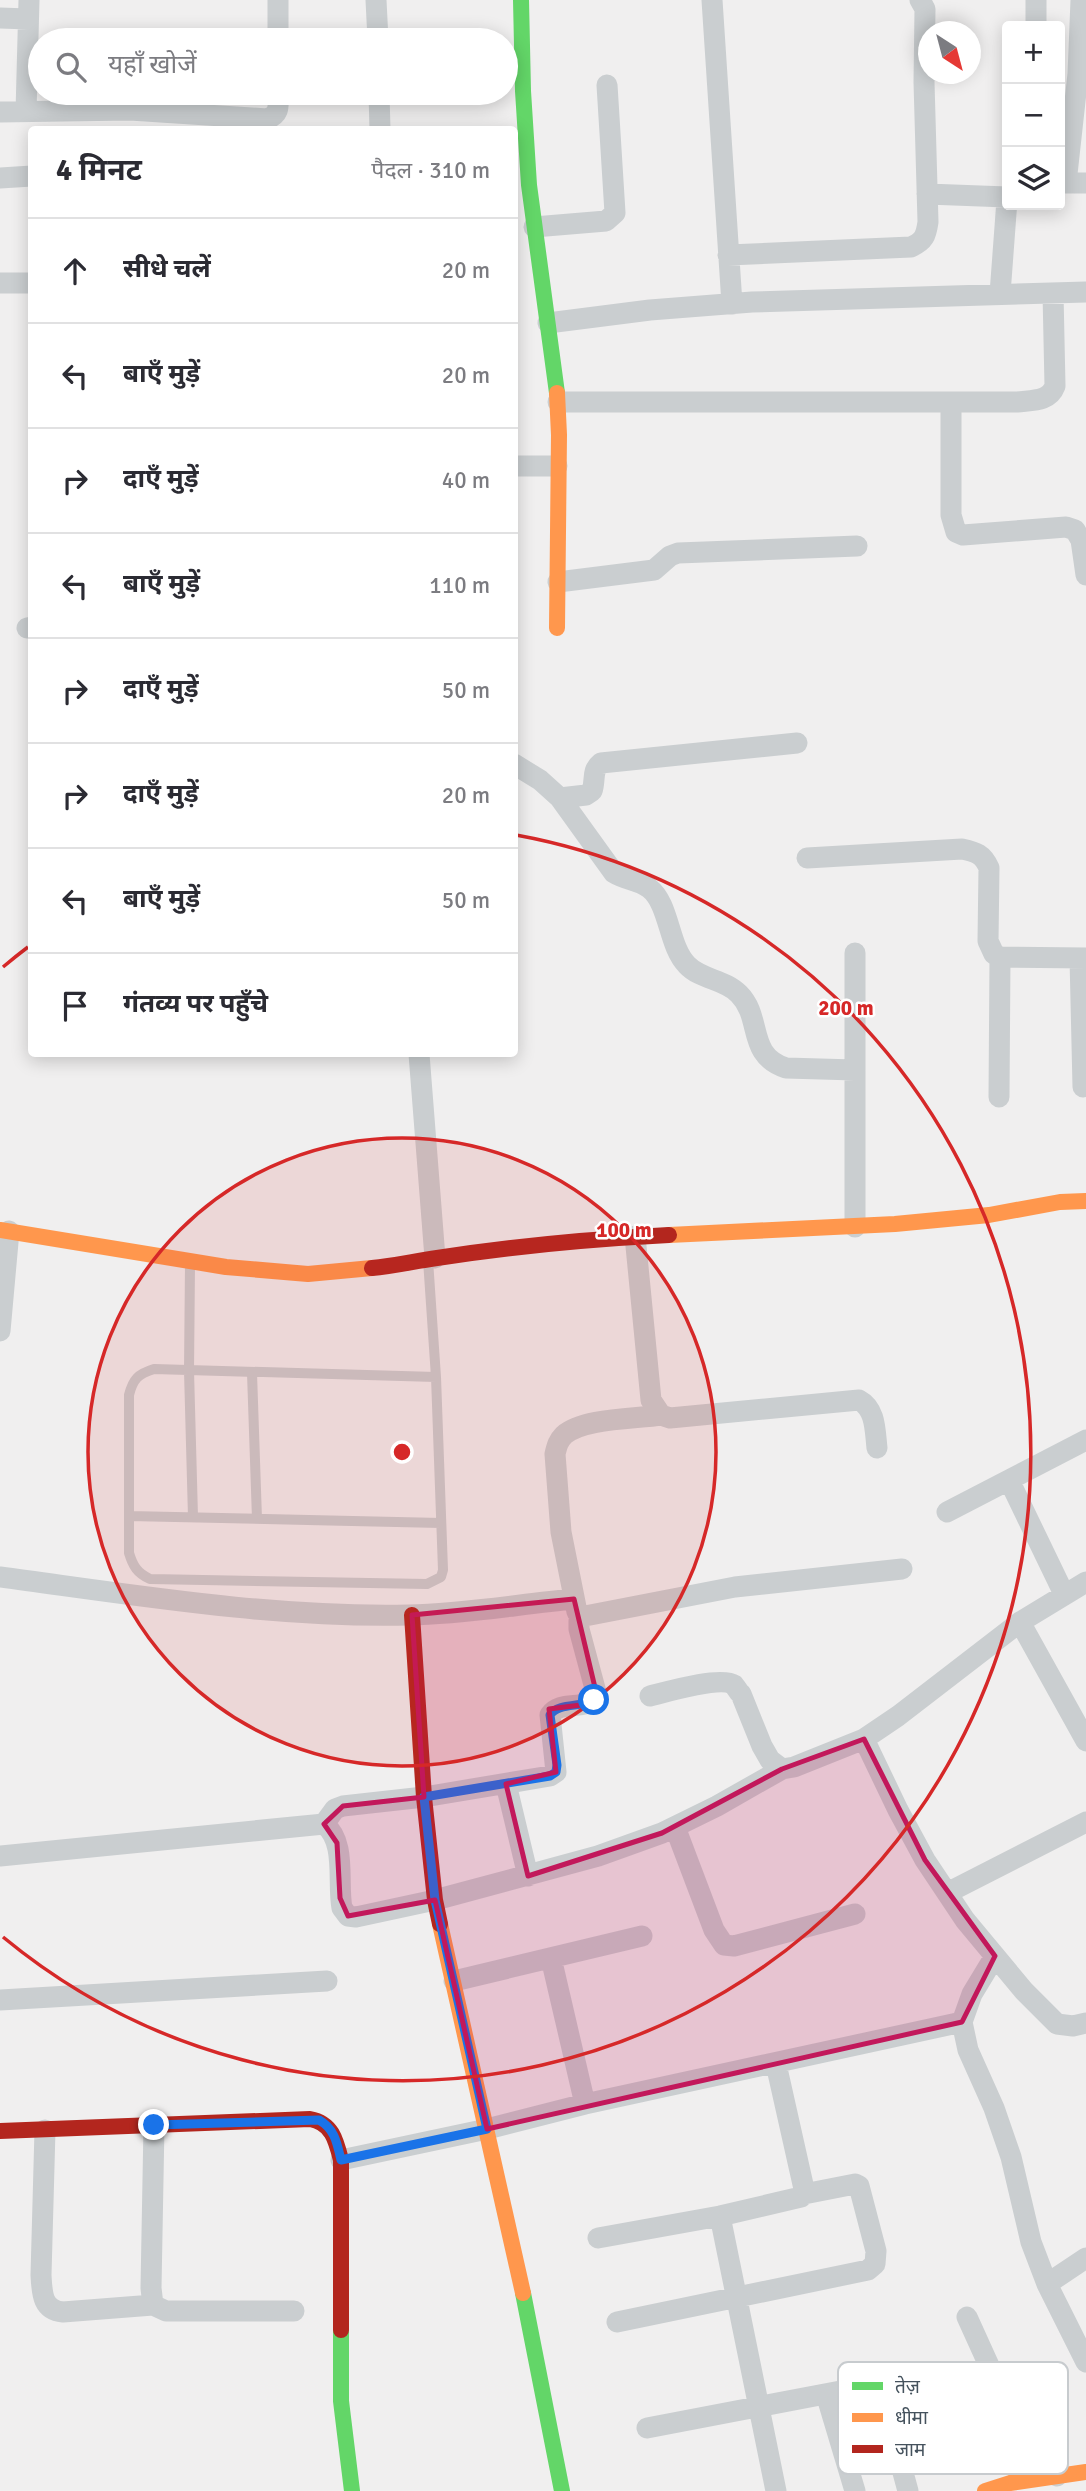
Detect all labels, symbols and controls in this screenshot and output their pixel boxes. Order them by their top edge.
north arrow [918,21,981,84]
map controls [1002,21,1065,210]
button: + [1002,21,1065,84]
search box [28,28,518,105]
icon: search [52,48,90,86]
text: यहाँ खोजें [108,49,197,81]
button: − [1002,84,1065,147]
button: layers [1002,147,1065,210]
text: 4 मिनट [56,152,142,189]
text: पैदल · 310 m [371,156,490,185]
icon: ahead [56,252,94,290]
text: सीधे चलें [123,253,211,285]
text: 20 m [442,256,490,285]
icon: left [56,357,94,395]
text: बाएँ मुड़ें [123,358,200,390]
text: 20 m [442,361,490,390]
icon: right [56,462,94,500]
text: दाएँ मुड़ें [123,463,199,495]
text: 40 m [442,466,490,495]
icon: left [56,567,94,605]
text: बाएँ मुड़ें [123,568,200,600]
text: 110 m [429,571,490,600]
icon: right [56,672,94,710]
text: दाएँ मुड़ें [123,673,199,705]
text: 50 m [442,676,490,705]
icon: right [56,777,94,815]
text: दाएँ मुड़ें [123,778,199,810]
text: 20 m [442,781,490,810]
icon: left [56,882,94,920]
text: बाएँ मुड़ें [123,883,200,915]
text: 50 m [442,886,490,915]
icon: arrive [56,987,94,1025]
text: गंतव्य पर पहुँचे [123,988,268,1020]
text: 200 m [818,995,874,1021]
text: 100 m [596,1217,652,1243]
centre of rings [390,1440,414,1464]
route start [578,1684,609,1715]
route end [138,2109,169,2140]
legend [838,2362,1068,2474]
text: तेज़ [895,2375,921,2399]
text: धीमा [895,2406,929,2430]
text: जाम [895,2438,926,2462]

